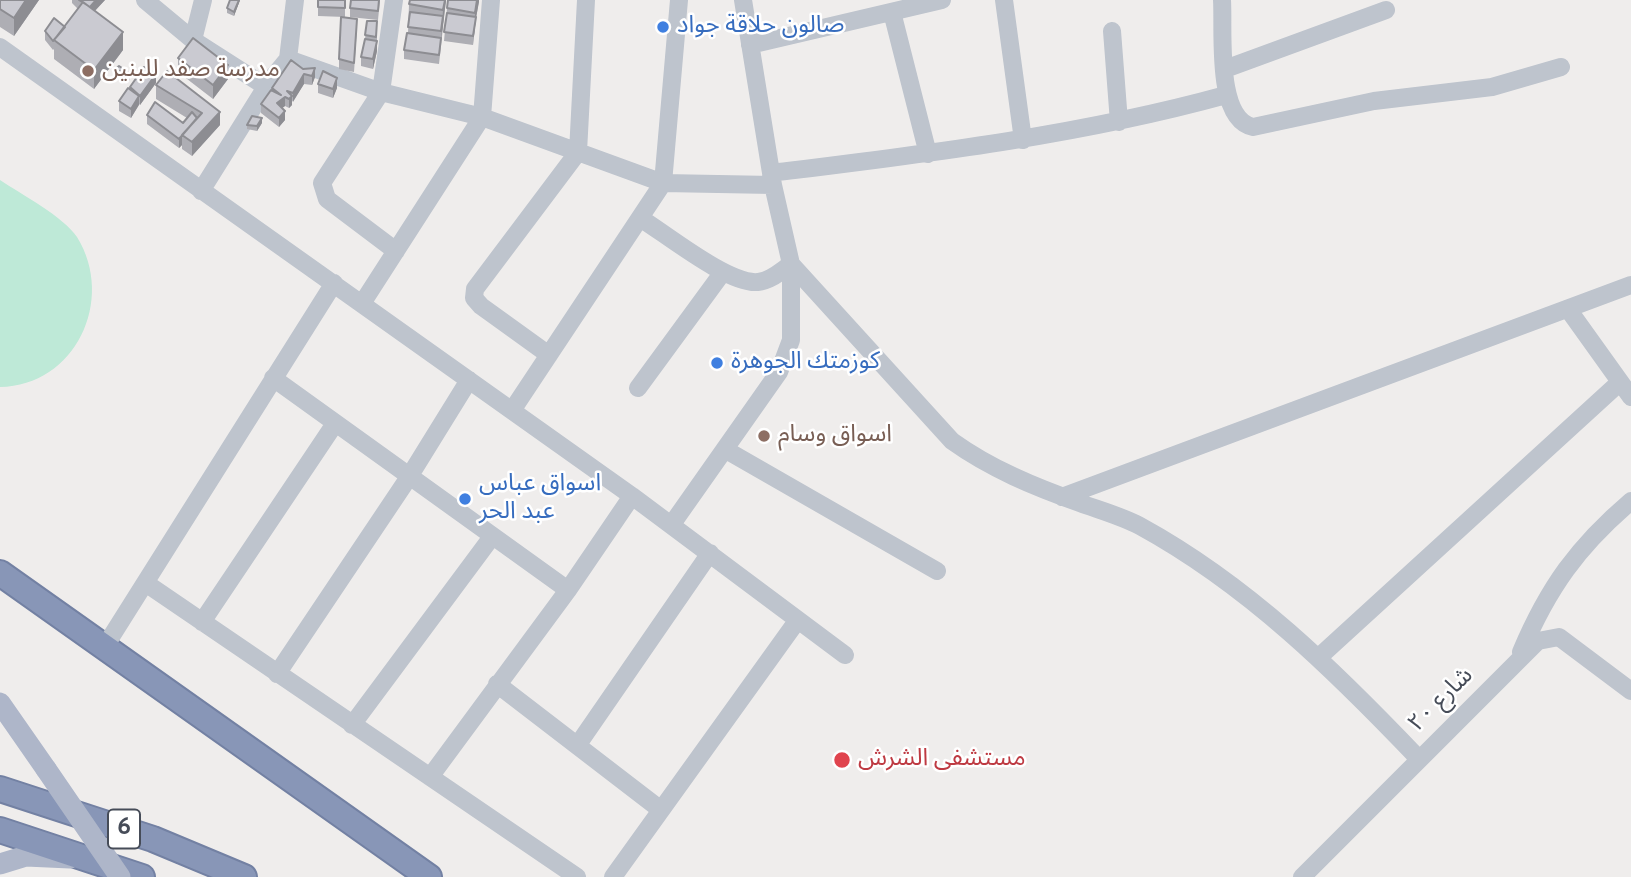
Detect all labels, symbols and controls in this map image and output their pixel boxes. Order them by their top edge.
place label: صالون حلاقة جواد [677,13,844,41]
marker: صالون حلاقة جواد [655,19,671,35]
place label: مدرسة صفد للبنين [102,57,280,85]
marker: مدرسة صفد للبنين [80,63,96,79]
place label: كوزمتك الجوهرة [731,349,880,377]
marker: كوزمتك الجوهرة [709,355,725,371]
place label: اسواق وسام [778,422,892,450]
marker: اسواق وسام [756,428,772,444]
place label: اسواق عباس عبد الحر [479,471,601,527]
marker: اسواق عباس عبد الحر [457,491,473,507]
street label: شارع ٢٠ [1404,663,1480,739]
place label: مستشفى الشرش [858,746,1026,774]
marker: مستشفى الشرش [832,750,852,770]
road number: 6 [108,810,140,848]

